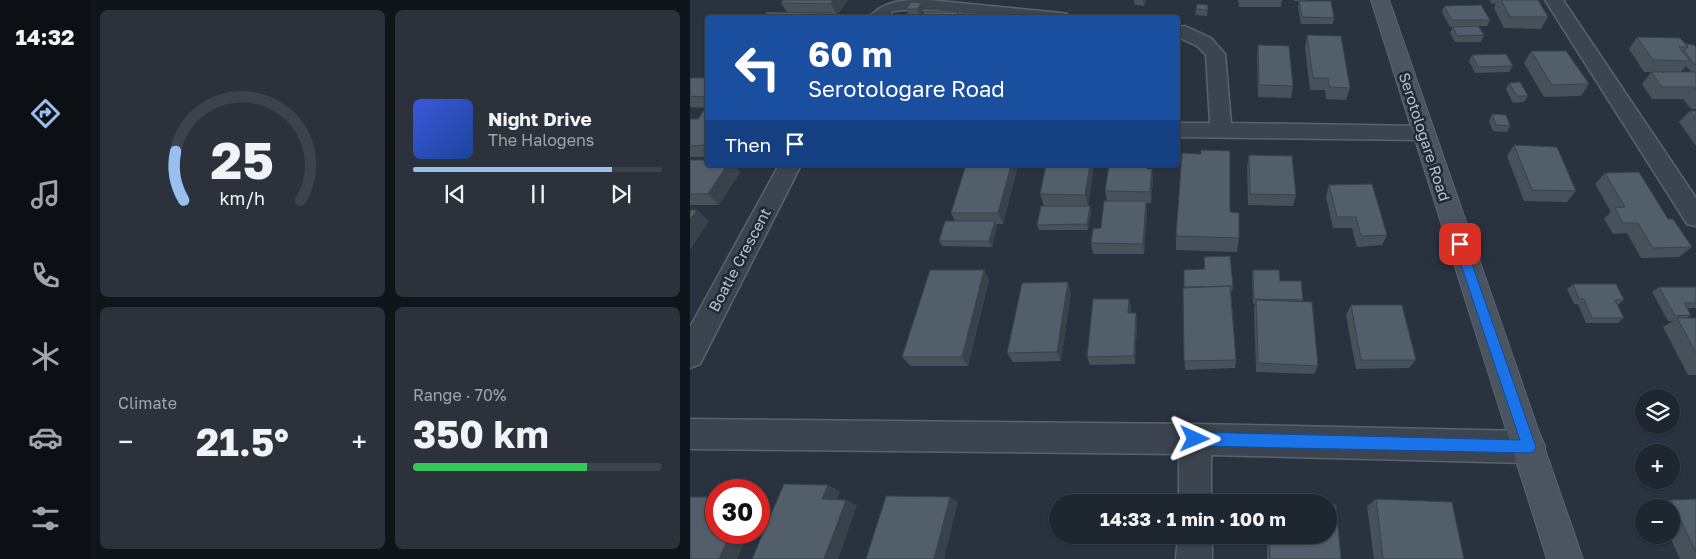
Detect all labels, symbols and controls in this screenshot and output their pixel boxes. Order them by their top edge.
text: 14:32 [16,23,74,50]
text: 60 m [808,33,892,75]
icon: left [725,35,790,100]
street label: Serotologare Road [1396,70,1454,203]
text: Serotologare Road [808,75,1005,102]
icon: directions [28,96,63,131]
text: Night Drive [488,107,592,130]
text: 25 [211,128,274,190]
text: The Halogens [488,130,594,150]
icon: arrive [781,130,809,158]
text: Then [725,133,771,156]
icon: music [28,177,63,212]
icon: previous [441,180,469,208]
icon: pause [524,180,552,208]
icon: next [607,180,635,208]
text: km/h [220,187,265,209]
street label: Boatle Crescent [704,205,774,315]
pin [1439,223,1481,265]
icon: arrive [1446,230,1474,258]
icon: phone [28,258,63,293]
icon: climate [28,339,63,374]
text: Range · 70% [413,385,506,405]
map controls [1635,389,1680,544]
button: layers [1635,389,1680,434]
text: Climate [118,393,177,413]
text: 350 km [413,411,549,456]
position arrow [1168,412,1220,464]
text: 21.5° [196,419,289,464]
icon: car [28,420,63,455]
text: − [118,425,133,458]
text: + [352,425,367,458]
button: + [1635,444,1680,489]
speed limit sign: 30 [705,479,770,544]
button: − [1635,499,1680,544]
icon: filters [28,501,63,536]
text: 14:33 · 1 min · 100 m [1100,507,1286,530]

